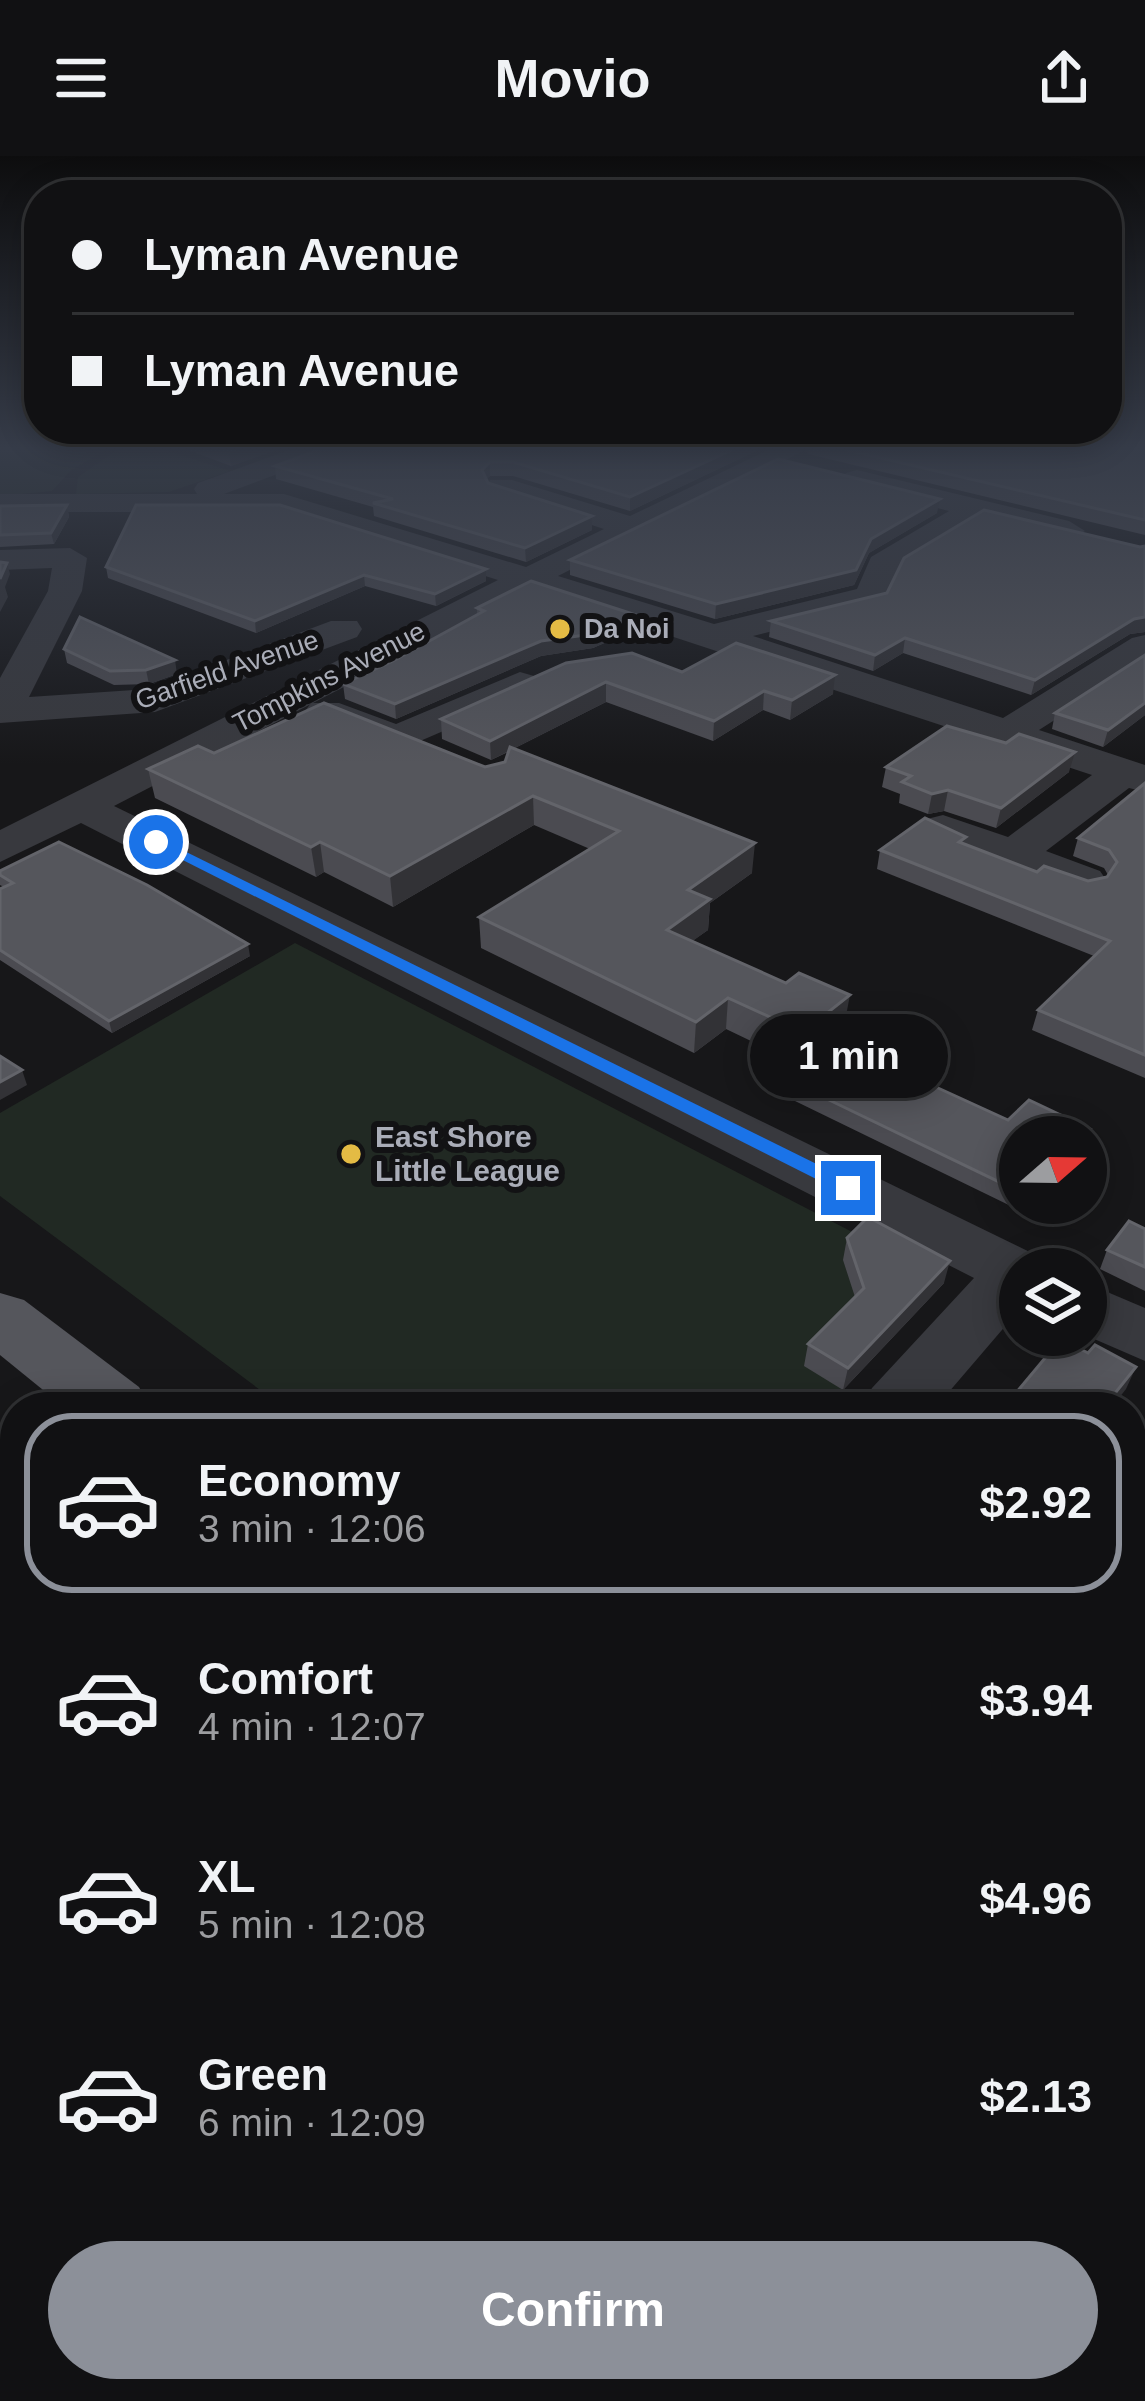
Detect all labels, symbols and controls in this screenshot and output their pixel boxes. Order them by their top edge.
icon: menu [48,45,114,111]
icon: share [1031,45,1097,111]
text: Movio [495,48,651,108]
text: Lyman Avenue [144,229,459,280]
text: Lyman Avenue [144,345,459,396]
place label: Da Noi [584,614,670,644]
street label: Tompkins Avenue [228,616,430,738]
marker: Da Noi [547,616,573,642]
street label: Garfield Avenue [132,625,322,715]
route start [129,815,183,869]
callout: 1 min [749,1014,947,1098]
text: 1 min [798,1034,900,1077]
north arrow [999,1116,1107,1224]
map controls [999,1116,1107,1356]
place label: East Shore Little League [375,1120,560,1187]
marker: East Shore Little League [338,1141,364,1167]
route end [821,1161,875,1215]
button: layers [999,1248,1107,1356]
icon: car [54,1449,162,1557]
text: Economy [198,1455,401,1506]
text: $2.92 [979,1477,1092,1528]
text: 3 min · 12:06 [198,1507,426,1550]
icon: car [54,1647,162,1755]
text: Comfort [198,1653,373,1704]
text: $3.94 [979,1675,1092,1726]
text: 4 min · 12:07 [198,1705,426,1748]
icon: car [54,1845,162,1953]
text: XL [198,1851,256,1902]
text: $4.96 [979,1873,1092,1924]
text: 5 min · 12:08 [198,1903,426,1946]
icon: car [54,2043,162,2151]
text: Green [198,2049,328,2100]
text: $2.13 [979,2071,1092,2122]
text: 6 min · 12:09 [198,2101,426,2144]
button: Confirm [48,2241,1098,2379]

